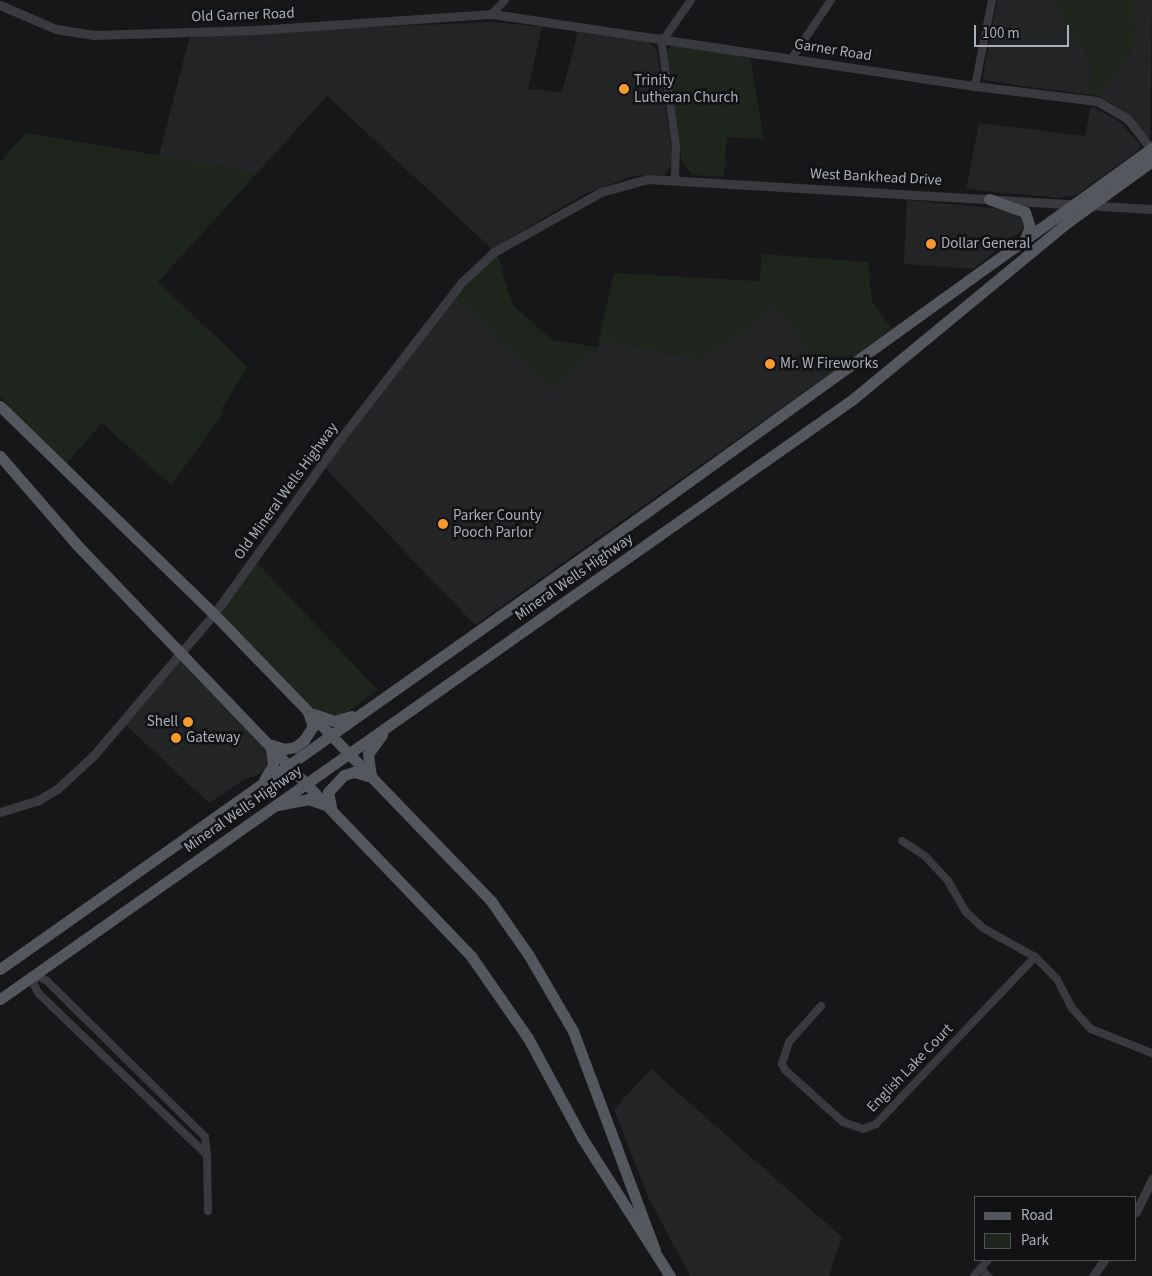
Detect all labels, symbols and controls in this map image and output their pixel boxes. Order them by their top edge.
street label: Old Garner Road [191,4,295,26]
scale bar [977,15,1072,47]
text: 100 m [982,23,1020,44]
street label: Garner Road [793,35,873,65]
place label: Trinity Lutheran Church [634,71,739,106]
marker: Trinity Lutheran Church [618,83,630,95]
street label: West Bankhead Drive [810,165,942,189]
place label: Dollar General [941,235,1030,253]
marker: Dollar General [925,238,937,250]
place label: Mr. W Fireworks [780,355,878,373]
marker: Mr. W Fireworks [764,358,776,370]
street label: Old Mineral Wells Highway [230,419,342,563]
place label: Parker County Pooch Parlor [453,506,542,541]
marker: Parker County Pooch Parlor [437,518,449,530]
street label: Mineral Wells Highway [511,529,637,625]
place label: Shell [147,713,178,731]
marker: Shell [182,716,194,728]
place label: Gateway [186,729,240,747]
marker: Gateway [170,732,182,744]
street label: Mineral Wells Highway [180,761,306,857]
street label: English Lake Court [863,1020,957,1116]
legend [974,1196,1137,1261]
text: Road [1021,1205,1053,1226]
text: Park [1021,1230,1049,1251]

